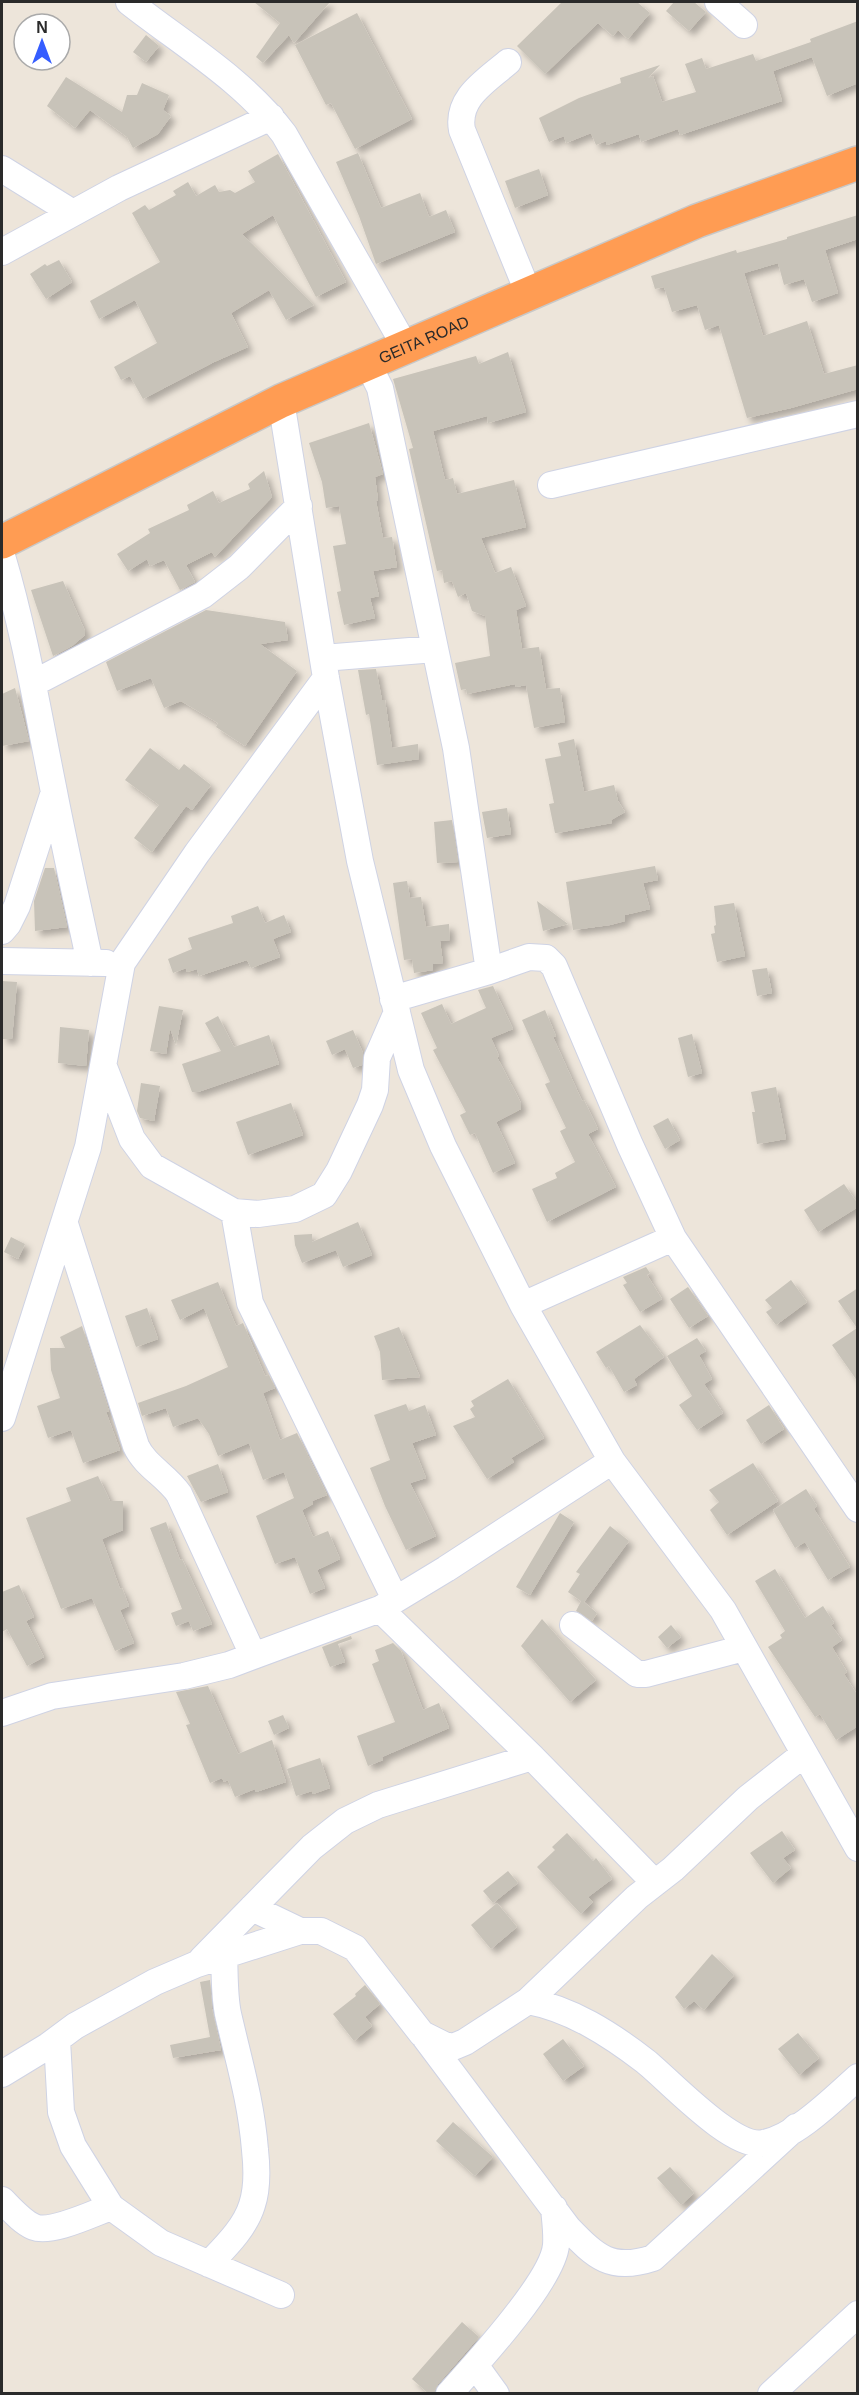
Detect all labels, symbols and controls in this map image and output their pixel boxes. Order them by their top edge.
north arrow [12,12,72,72]
text: N [36,19,48,36]
street label: GEITA ROAD [376,313,472,367]

